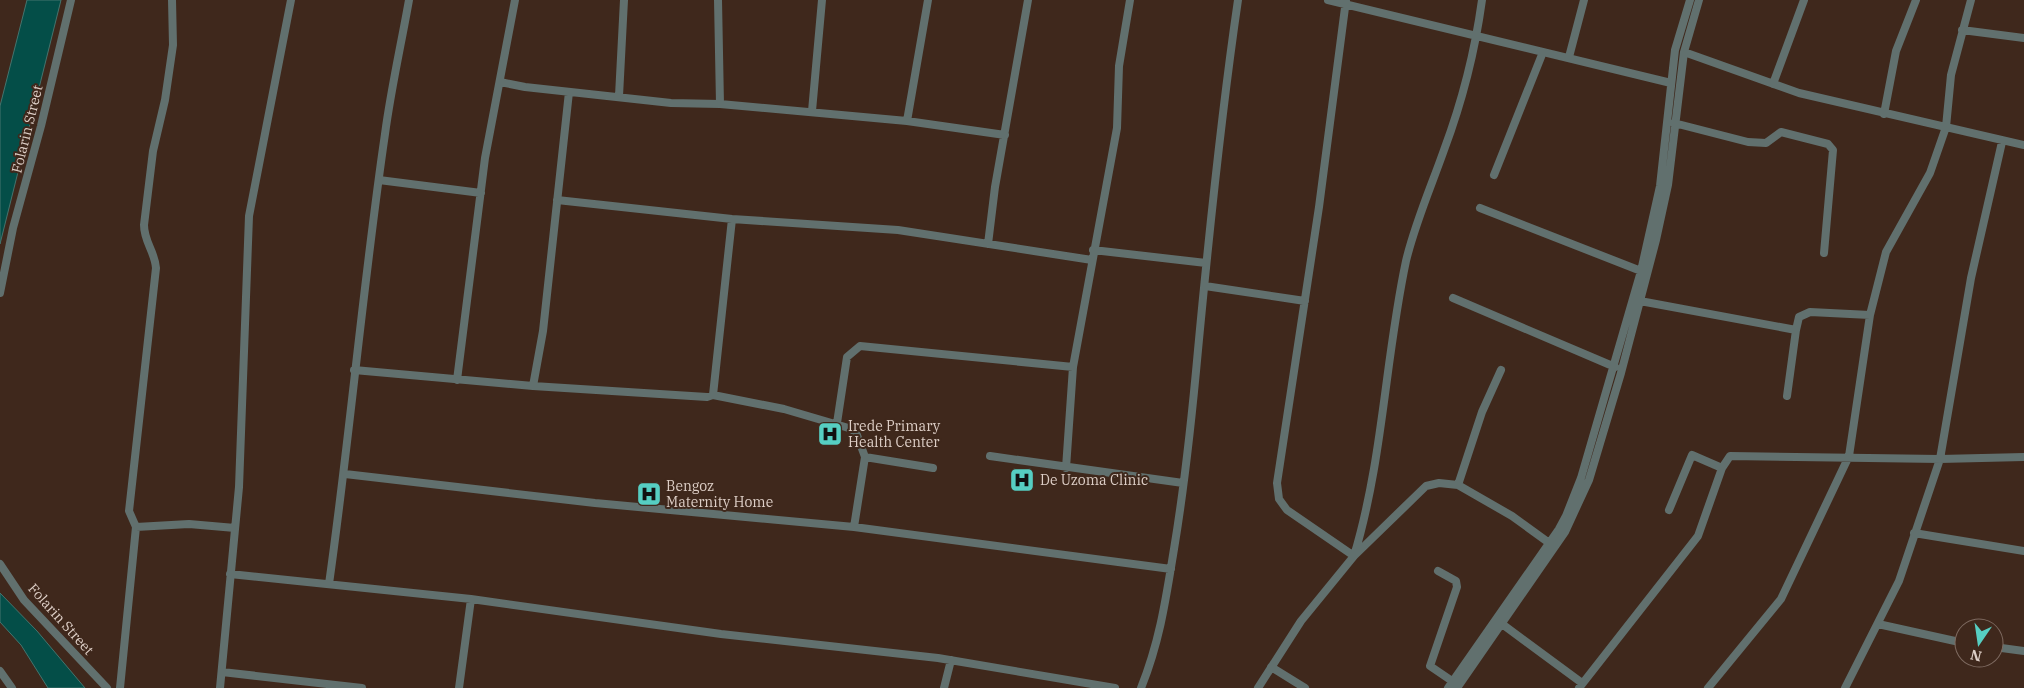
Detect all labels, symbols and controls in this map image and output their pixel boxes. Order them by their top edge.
street label: Folarin Street [7,83,47,175]
place label: Irede Primary Health Center [848,417,941,451]
hospital icon: Irede Primary Health Center [817,421,843,447]
hospital icon: De Uzoma Clinic [1009,467,1035,493]
place label: De Uzoma Clinic [1040,471,1148,489]
place label: Bengoz Maternity Home [666,477,773,511]
hospital icon: Bengoz Maternity Home [636,481,662,507]
street label: Folarin Street [24,580,98,659]
north arrow [1954,618,2004,668]
text: N [1969,646,1983,666]

